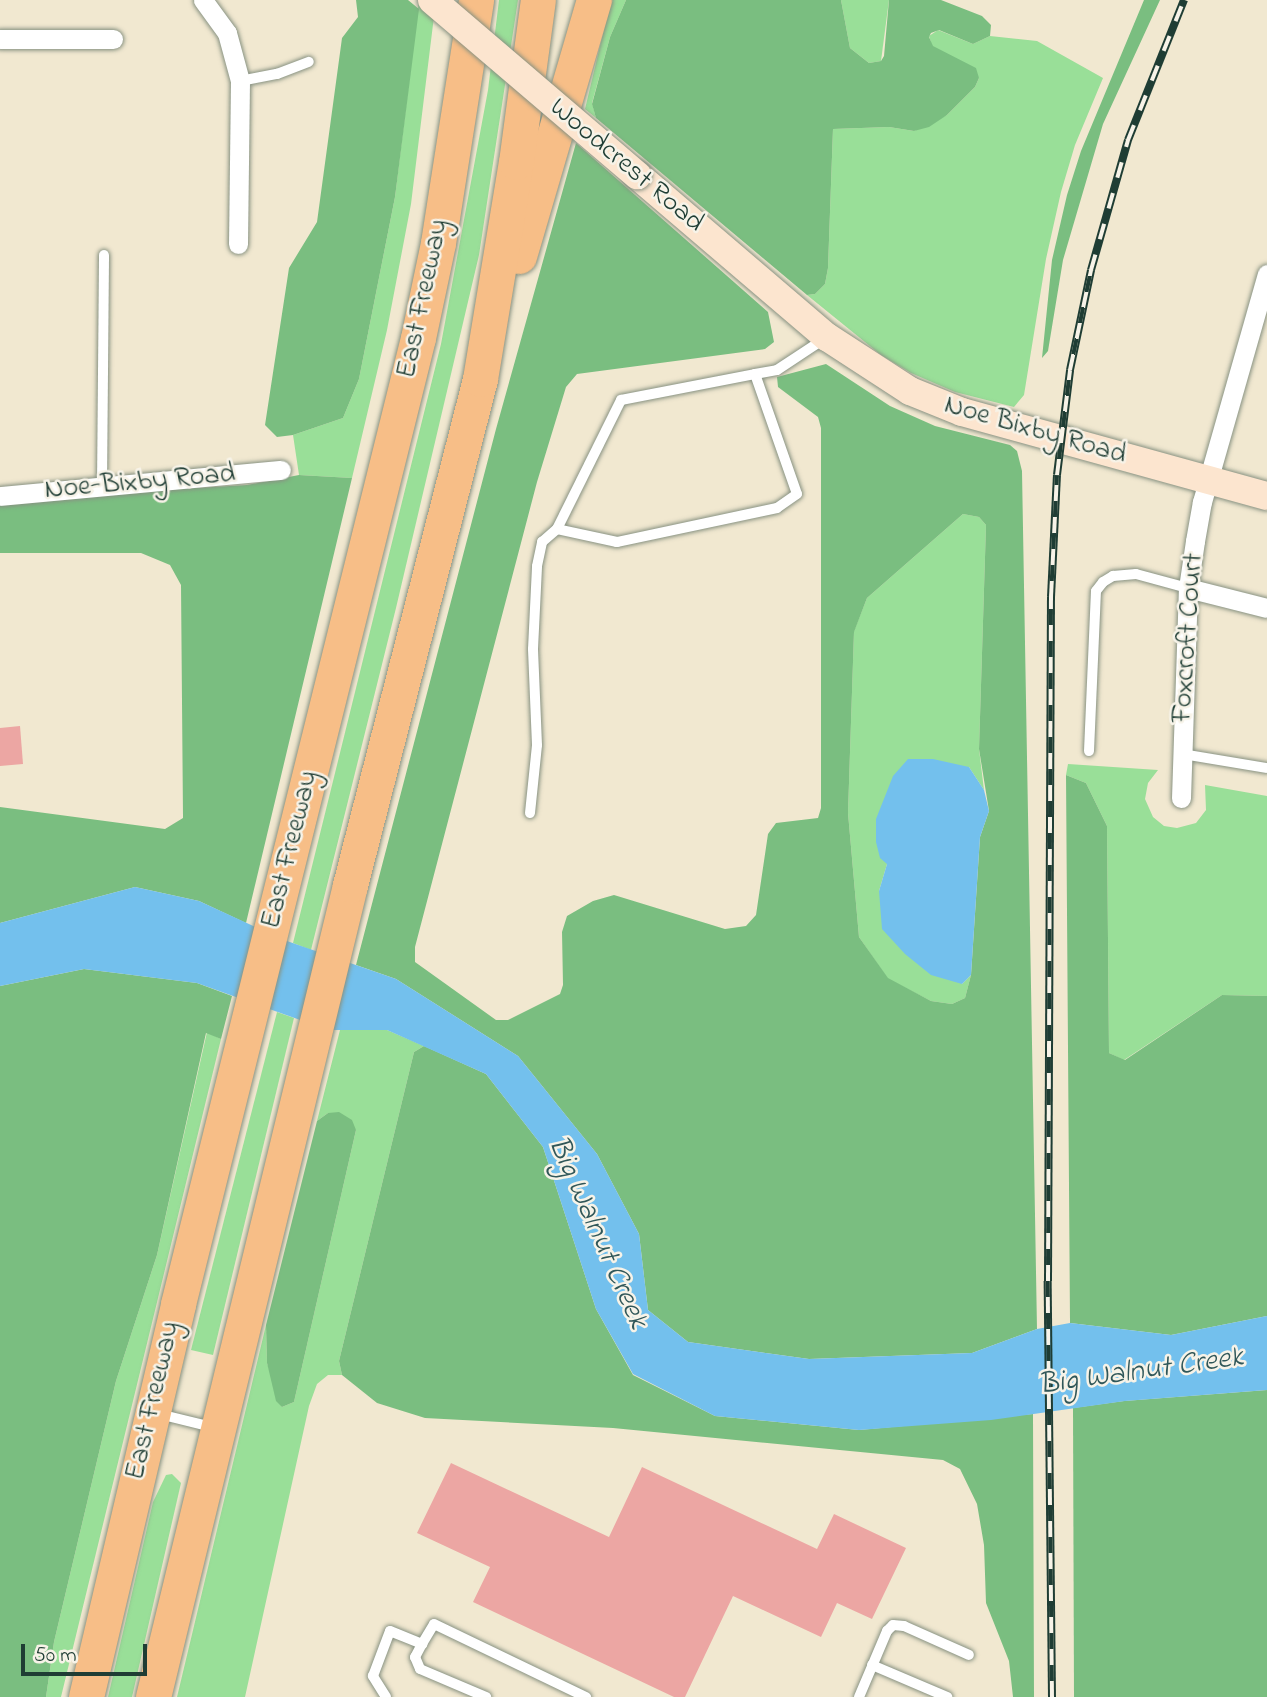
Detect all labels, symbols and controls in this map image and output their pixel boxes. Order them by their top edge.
street label: Woodcrest Road [542,91,710,241]
street label: East Freeway [391,217,457,381]
street label: Noe Bixby Road [940,389,1130,473]
street label: Noe-Bixby Road [43,458,237,508]
street label: Foxcroft Court [1166,552,1212,724]
street label: East Freeway [255,768,327,932]
water label: Big Walnut Creek [539,1131,655,1335]
street label: East Freeway [119,1319,189,1483]
water label: Big Walnut Creek [1036,1340,1246,1404]
scale bar [24,1630,150,1674]
text: 50 m [34,1641,77,1671]

